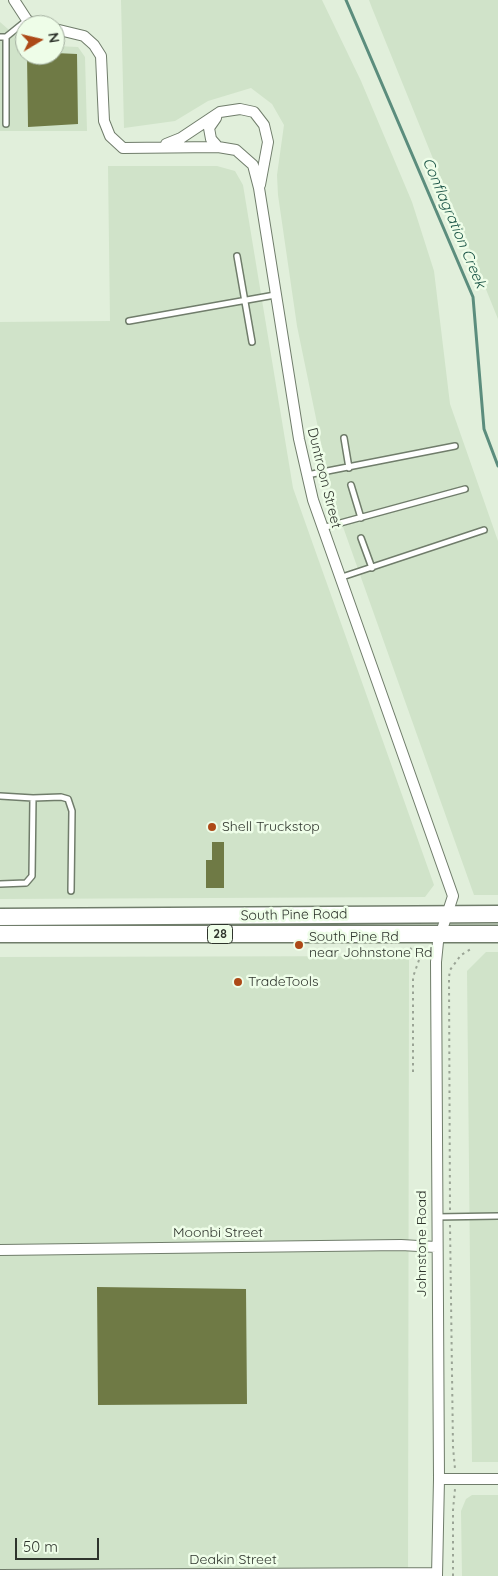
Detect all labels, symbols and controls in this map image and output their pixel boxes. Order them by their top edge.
north arrow [15,15,65,65]
text: N [44,31,64,44]
water label: Conflagration Creek [418,155,490,291]
street label: Duntroon Street [303,426,345,530]
place label: Shell Truckstop [222,819,320,835]
marker: Shell Truckstop [206,821,218,833]
street label: South Pine Road [241,906,347,924]
road number: 28 [208,924,232,944]
place label: South Pine Rd near Johnstone Rd [309,929,433,962]
marker: South Pine Rd near Johnstone Rd [293,939,305,951]
place label: TradeTools [248,974,319,990]
marker: TradeTools [232,976,244,988]
street label: Johnstone Road [414,1191,430,1297]
street label: Moonbi Street [173,1225,263,1241]
scale bar [18,1528,101,1560]
text: 50 m [23,1537,58,1556]
street label: Deakin Street [189,1552,277,1568]

